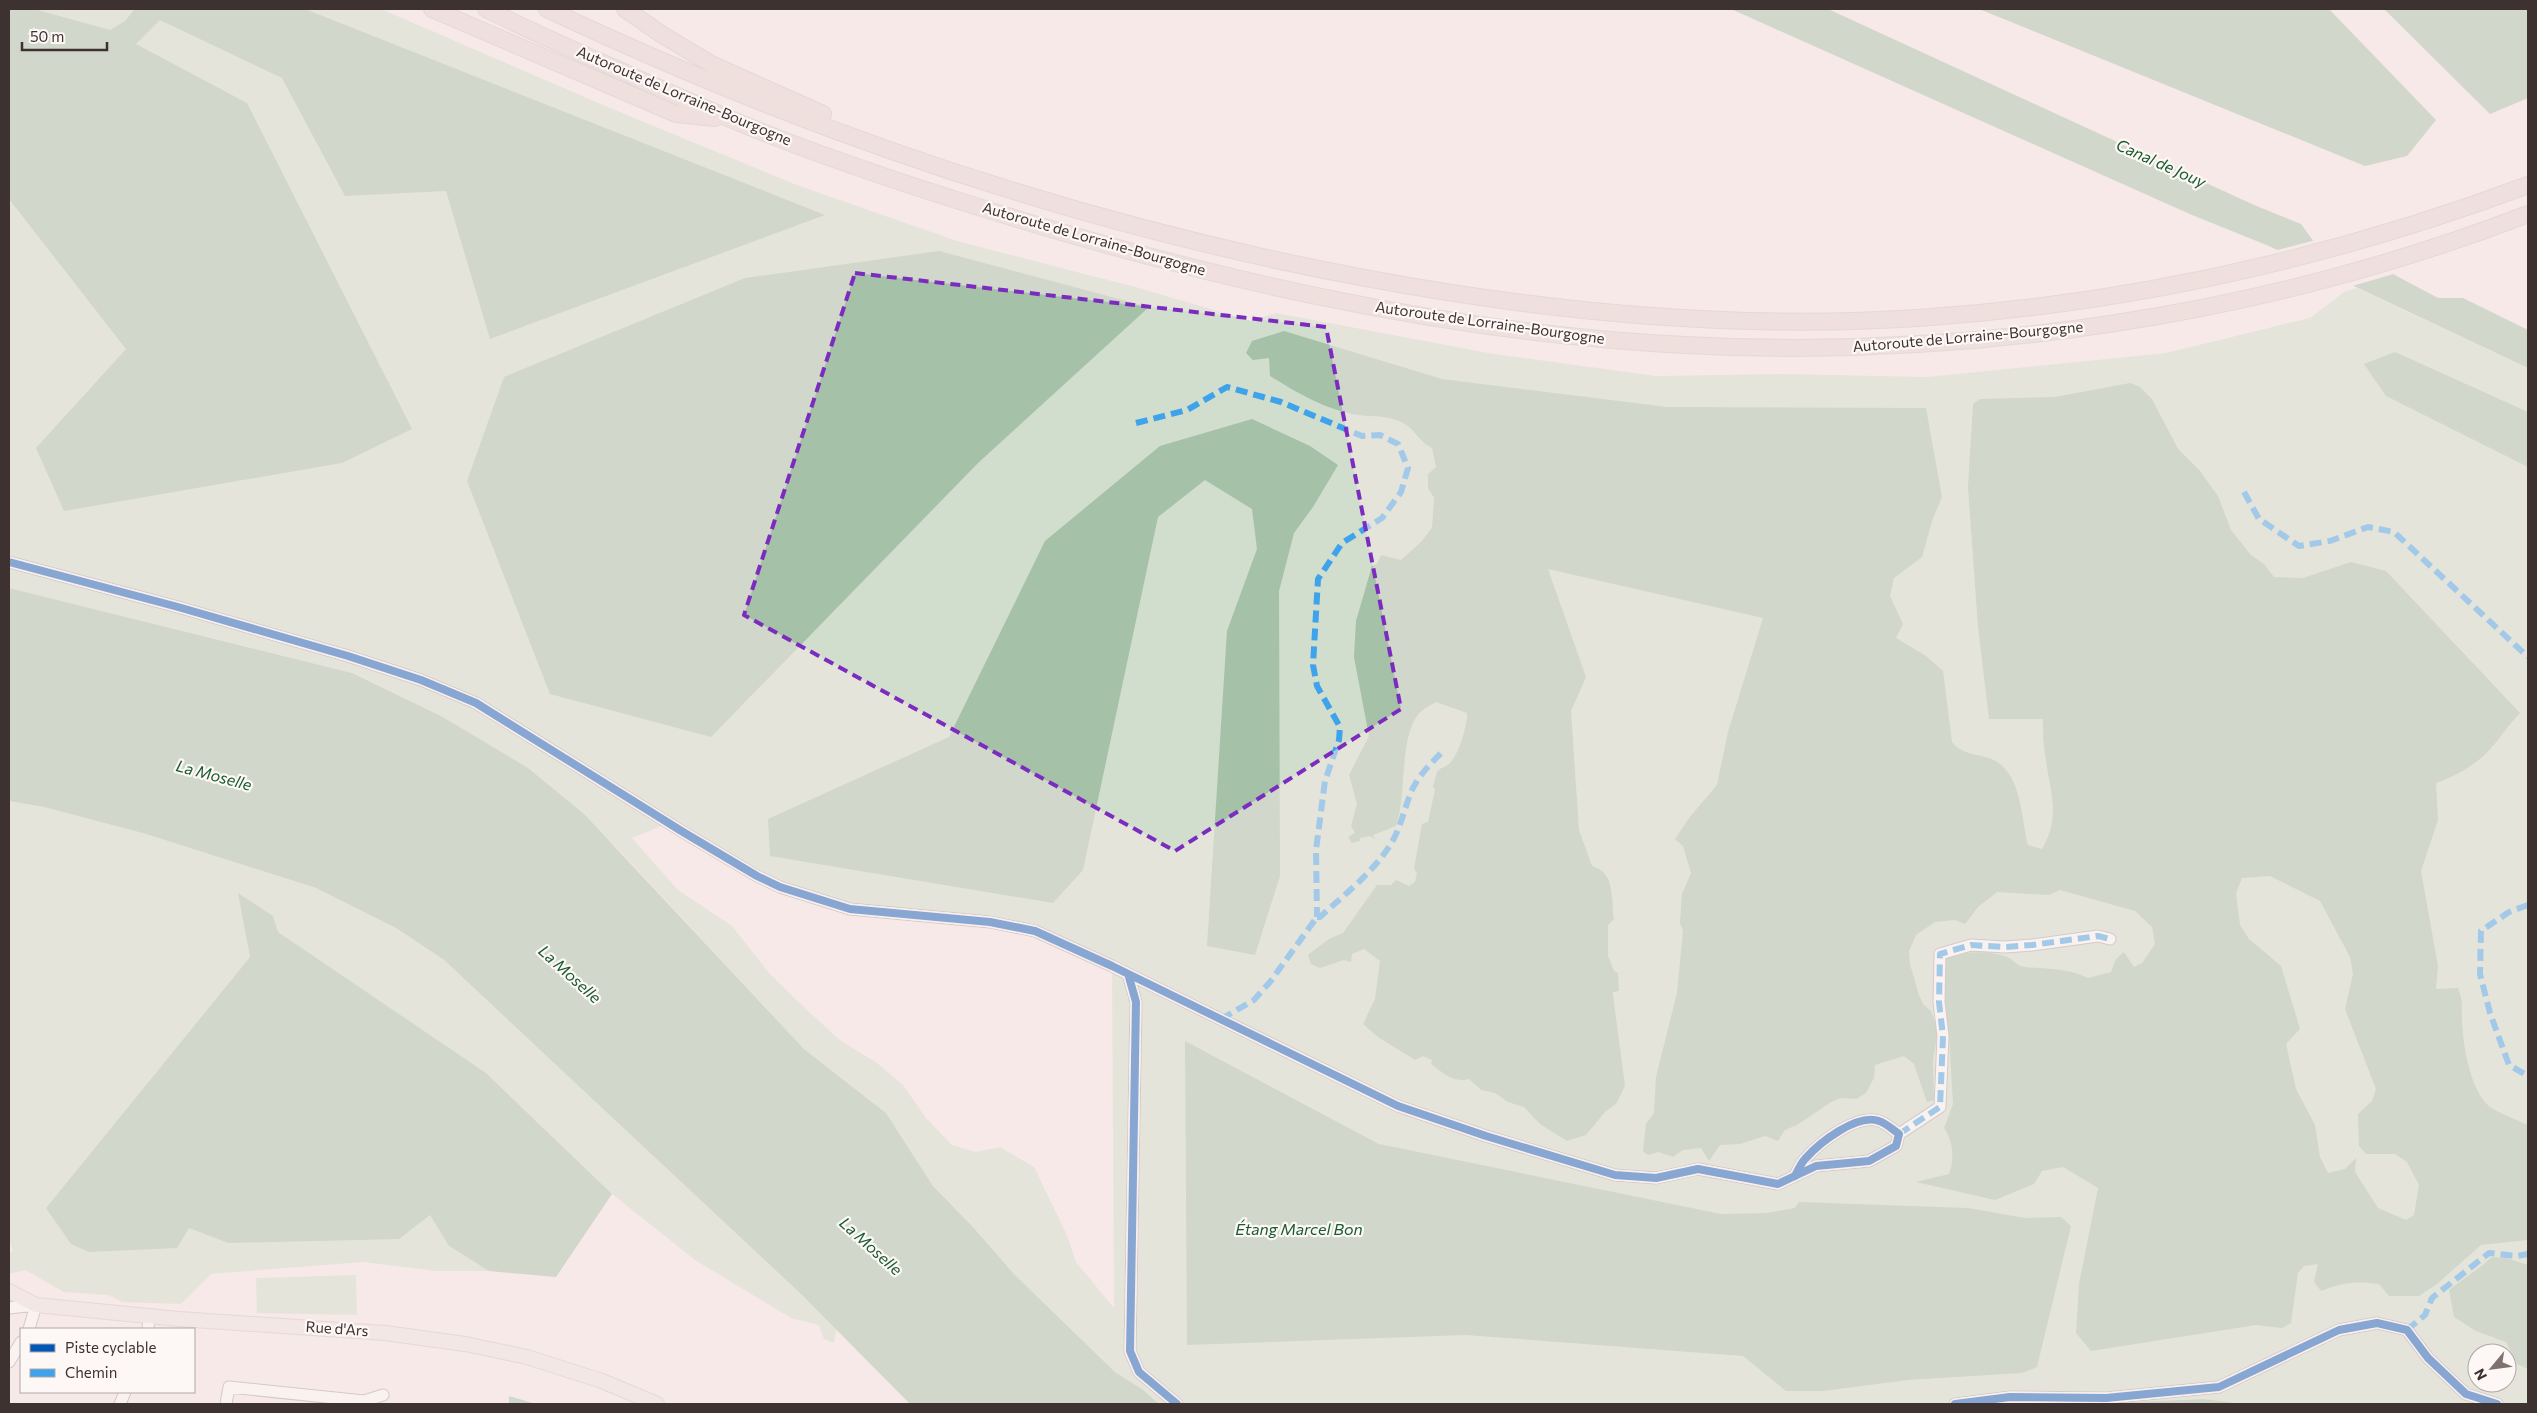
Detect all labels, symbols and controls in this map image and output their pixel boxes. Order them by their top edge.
scale bar [22,20,108,52]
text: 50 m [30,27,64,45]
street label: Autoroute de Lorraine-Bourgogne [574,42,795,149]
water label: Canal de Jouy [2113,134,2210,191]
street label: Autoroute de Lorraine-Bourgogne [981,197,1208,279]
street label: Autoroute de Lorraine-Bourgogne [1374,297,1606,347]
street label: Autoroute de Lorraine-Bourgogne [1852,317,2084,355]
water label: La Moselle [174,755,255,794]
water label: La Moselle [535,941,606,1007]
water label: La Moselle [836,1213,907,1279]
water label: Étang Marcel Bon [1235,1219,1363,1238]
street label: Rue d'Ars [305,1317,369,1339]
legend [20,1328,195,1393]
text: Piste cyclable [65,1338,157,1356]
north arrow [2467,1343,2517,1393]
text: Chemin [65,1363,117,1381]
text: N [2470,1366,2490,1383]

